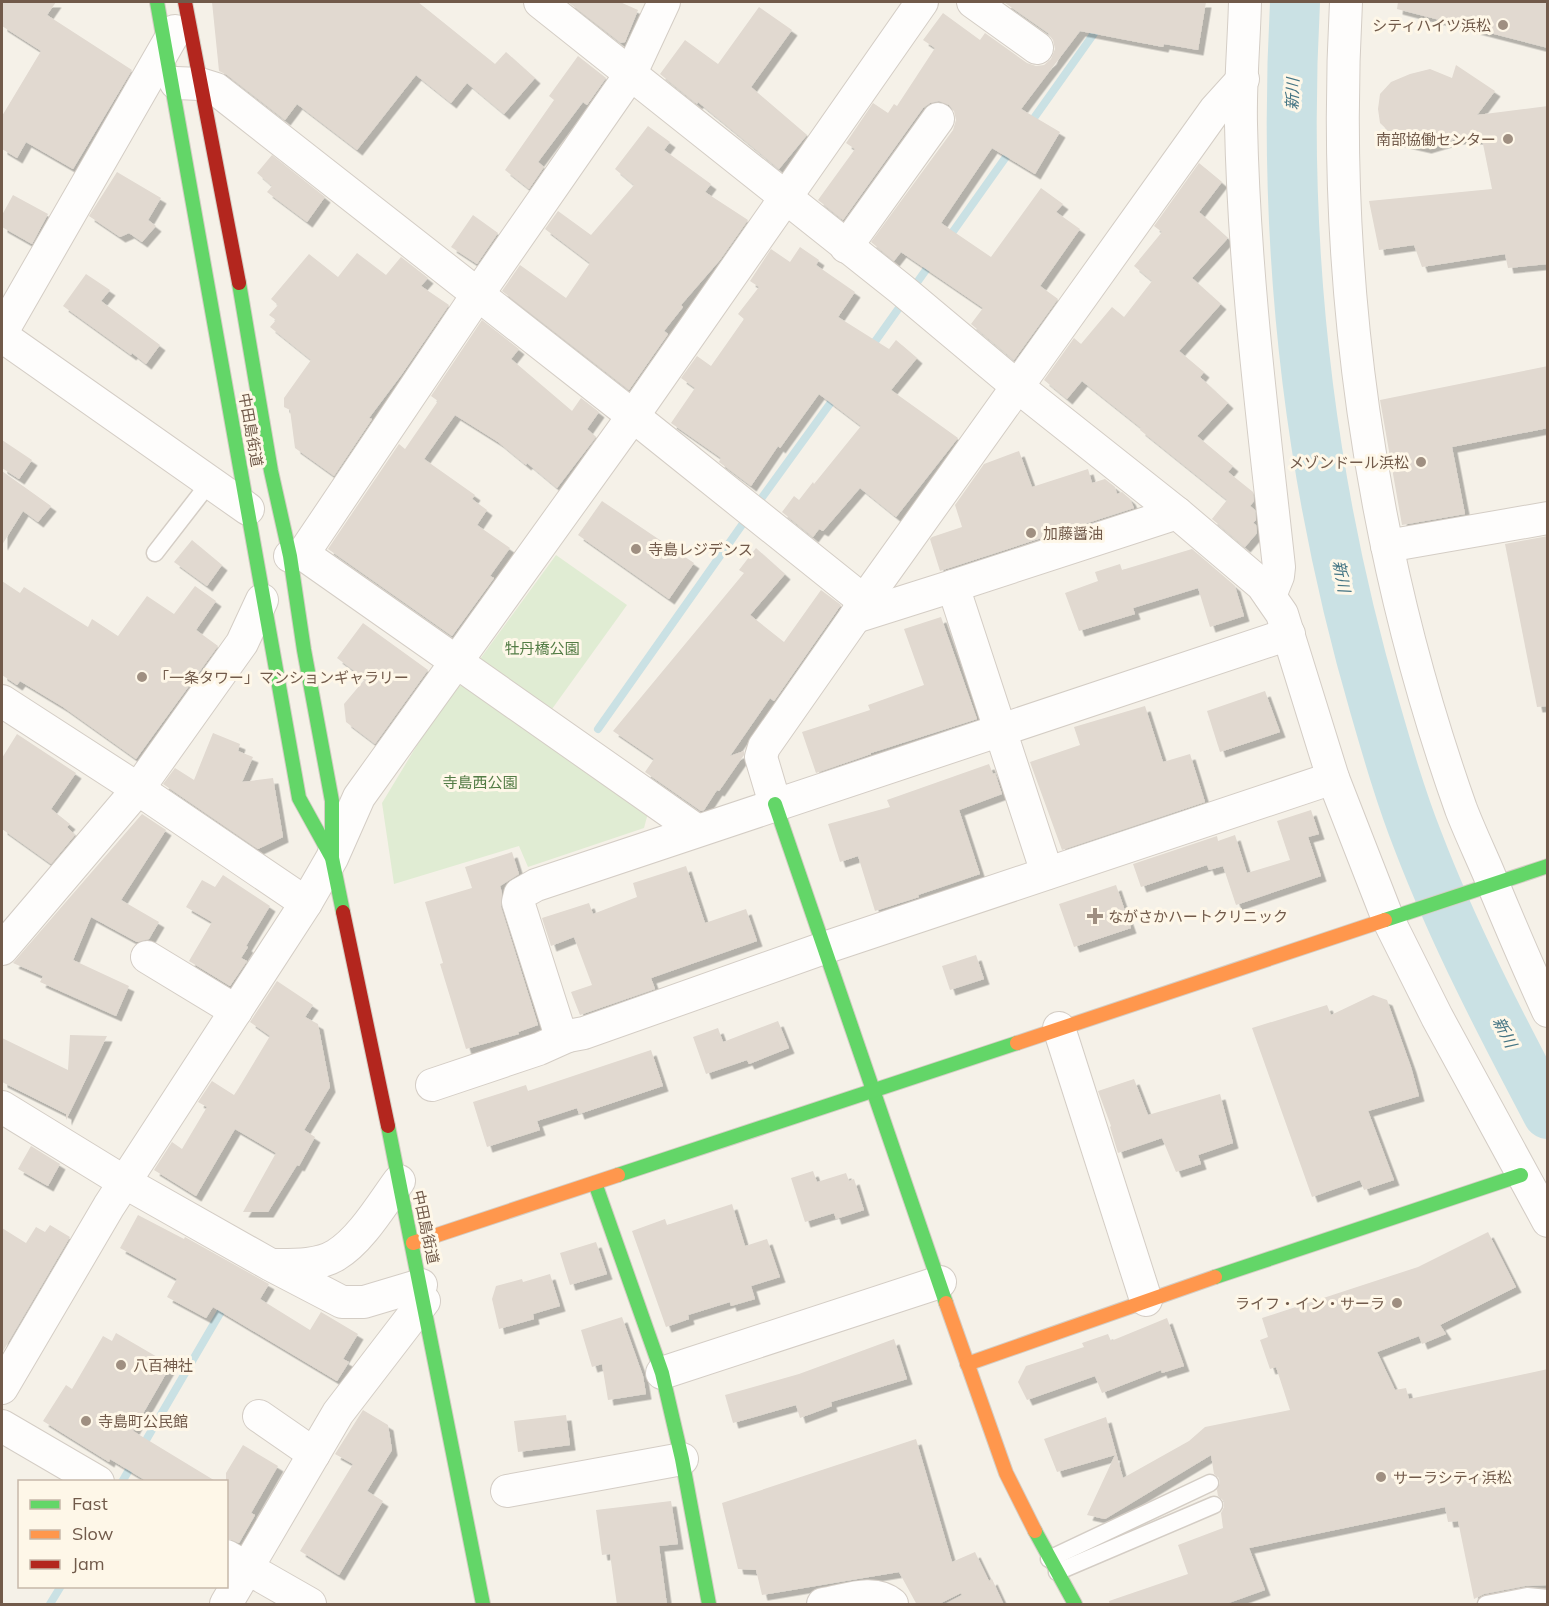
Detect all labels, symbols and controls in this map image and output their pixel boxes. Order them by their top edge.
place label: シティハイツ浜松 [1372,16,1491,35]
marker: シティハイツ浜松 [1496,18,1510,32]
water label: 新川 [1281,76,1303,110]
place label: 南部協働センター [1376,130,1496,149]
marker: 南部協働センター [1501,132,1515,146]
street label: 中田島街道 [235,391,267,469]
place label: メゾンドール浜松 [1289,453,1409,472]
marker: メゾンドール浜松 [1414,455,1428,469]
place label: 加藤醤油 [1043,524,1103,543]
marker: 加藤醤油 [1024,526,1038,540]
place label: 寺島レジデンス [648,540,753,559]
marker: 寺島レジデンス [629,542,643,556]
water label: 新川 [1329,558,1355,596]
park label: 牡丹橋公園 [504,639,580,658]
place label: 「一条タワー」マンションギャラリー [154,668,409,687]
marker: 「一条タワー」マンションギャラリー [135,670,149,684]
park label: 寺島西公園 [442,773,518,792]
marker: ながさかハートクリニック [1086,907,1104,925]
place label: ながさかハートクリニック [1108,907,1288,926]
water label: 新川 [1489,1013,1522,1053]
street label: 中田島街道 [409,1188,443,1266]
place label: ライフ・イン・サーラ [1235,1294,1385,1313]
marker: ライフ・イン・サーラ [1390,1296,1404,1310]
place label: 八百神社 [133,1356,193,1375]
marker: 八百神社 [114,1358,128,1372]
place label: 寺島町公民館 [98,1412,188,1431]
marker: 寺島町公民館 [79,1414,93,1428]
place label: サーラシティ浜松 [1393,1468,1512,1487]
marker: サーラシティ浜松 [1374,1470,1388,1484]
legend [18,1480,228,1588]
text: Fast [72,1492,108,1515]
text: Slow [72,1522,114,1545]
text: Jam [72,1552,105,1575]

